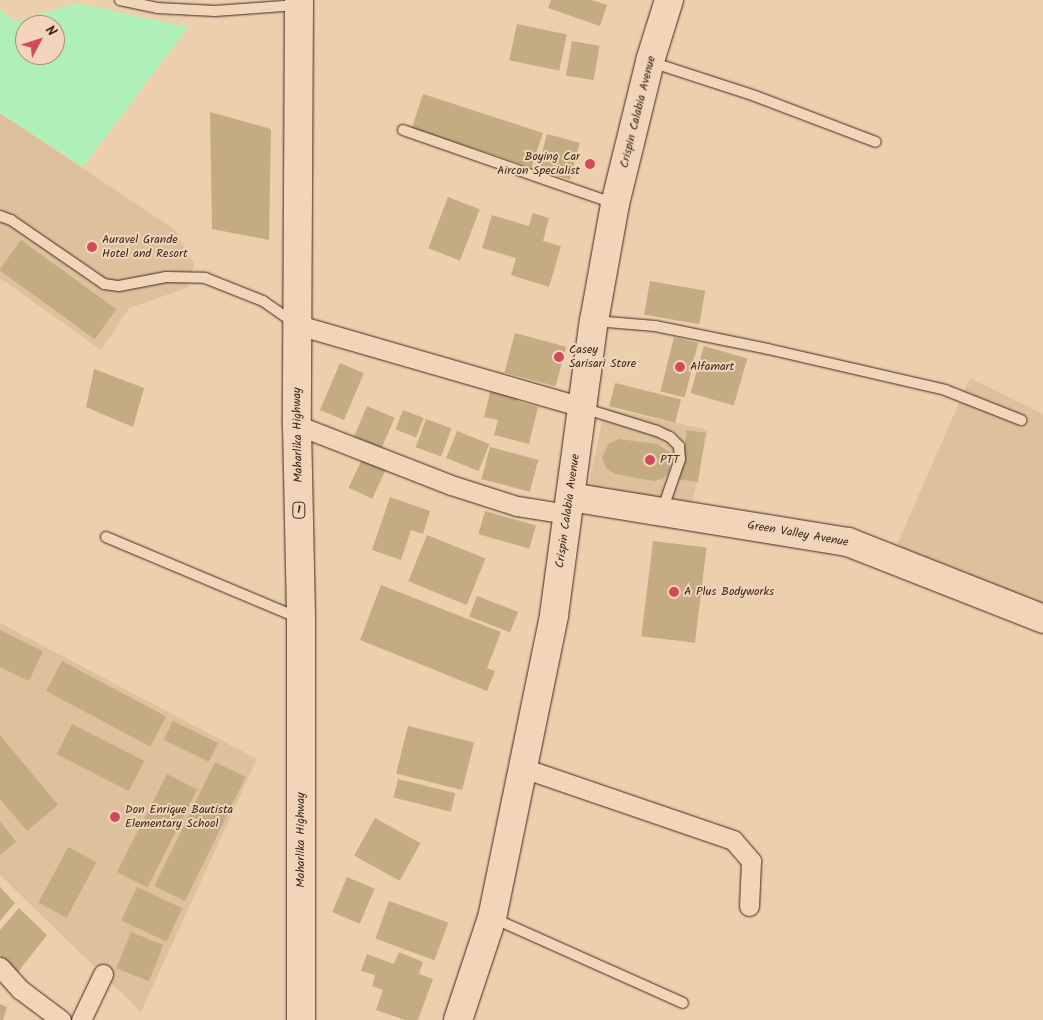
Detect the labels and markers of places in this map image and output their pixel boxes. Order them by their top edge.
place label: Boying Car Aircon Specialist [497,150,580,178]
marker: Boying Car Aircon Specialist [584,158,596,170]
place label: Auravel Grande Hotel and Resort [102,233,188,261]
marker: Auravel Grande Hotel and Resort [86,241,98,253]
place label: Casey Sarisari Store [569,343,636,371]
marker: Casey Sarisari Store [553,351,565,363]
place label: Alfamart [690,360,734,374]
marker: Alfamart [674,361,686,373]
place label: PTT [660,453,679,467]
marker: PTT [644,454,656,466]
place label: A Plus Bodyworks [684,585,774,599]
marker: A Plus Bodyworks [668,586,680,598]
place label: Don Enrique Bautista Elementary School [125,803,233,831]
marker: Don Enrique Bautista Elementary School [109,811,121,823]

